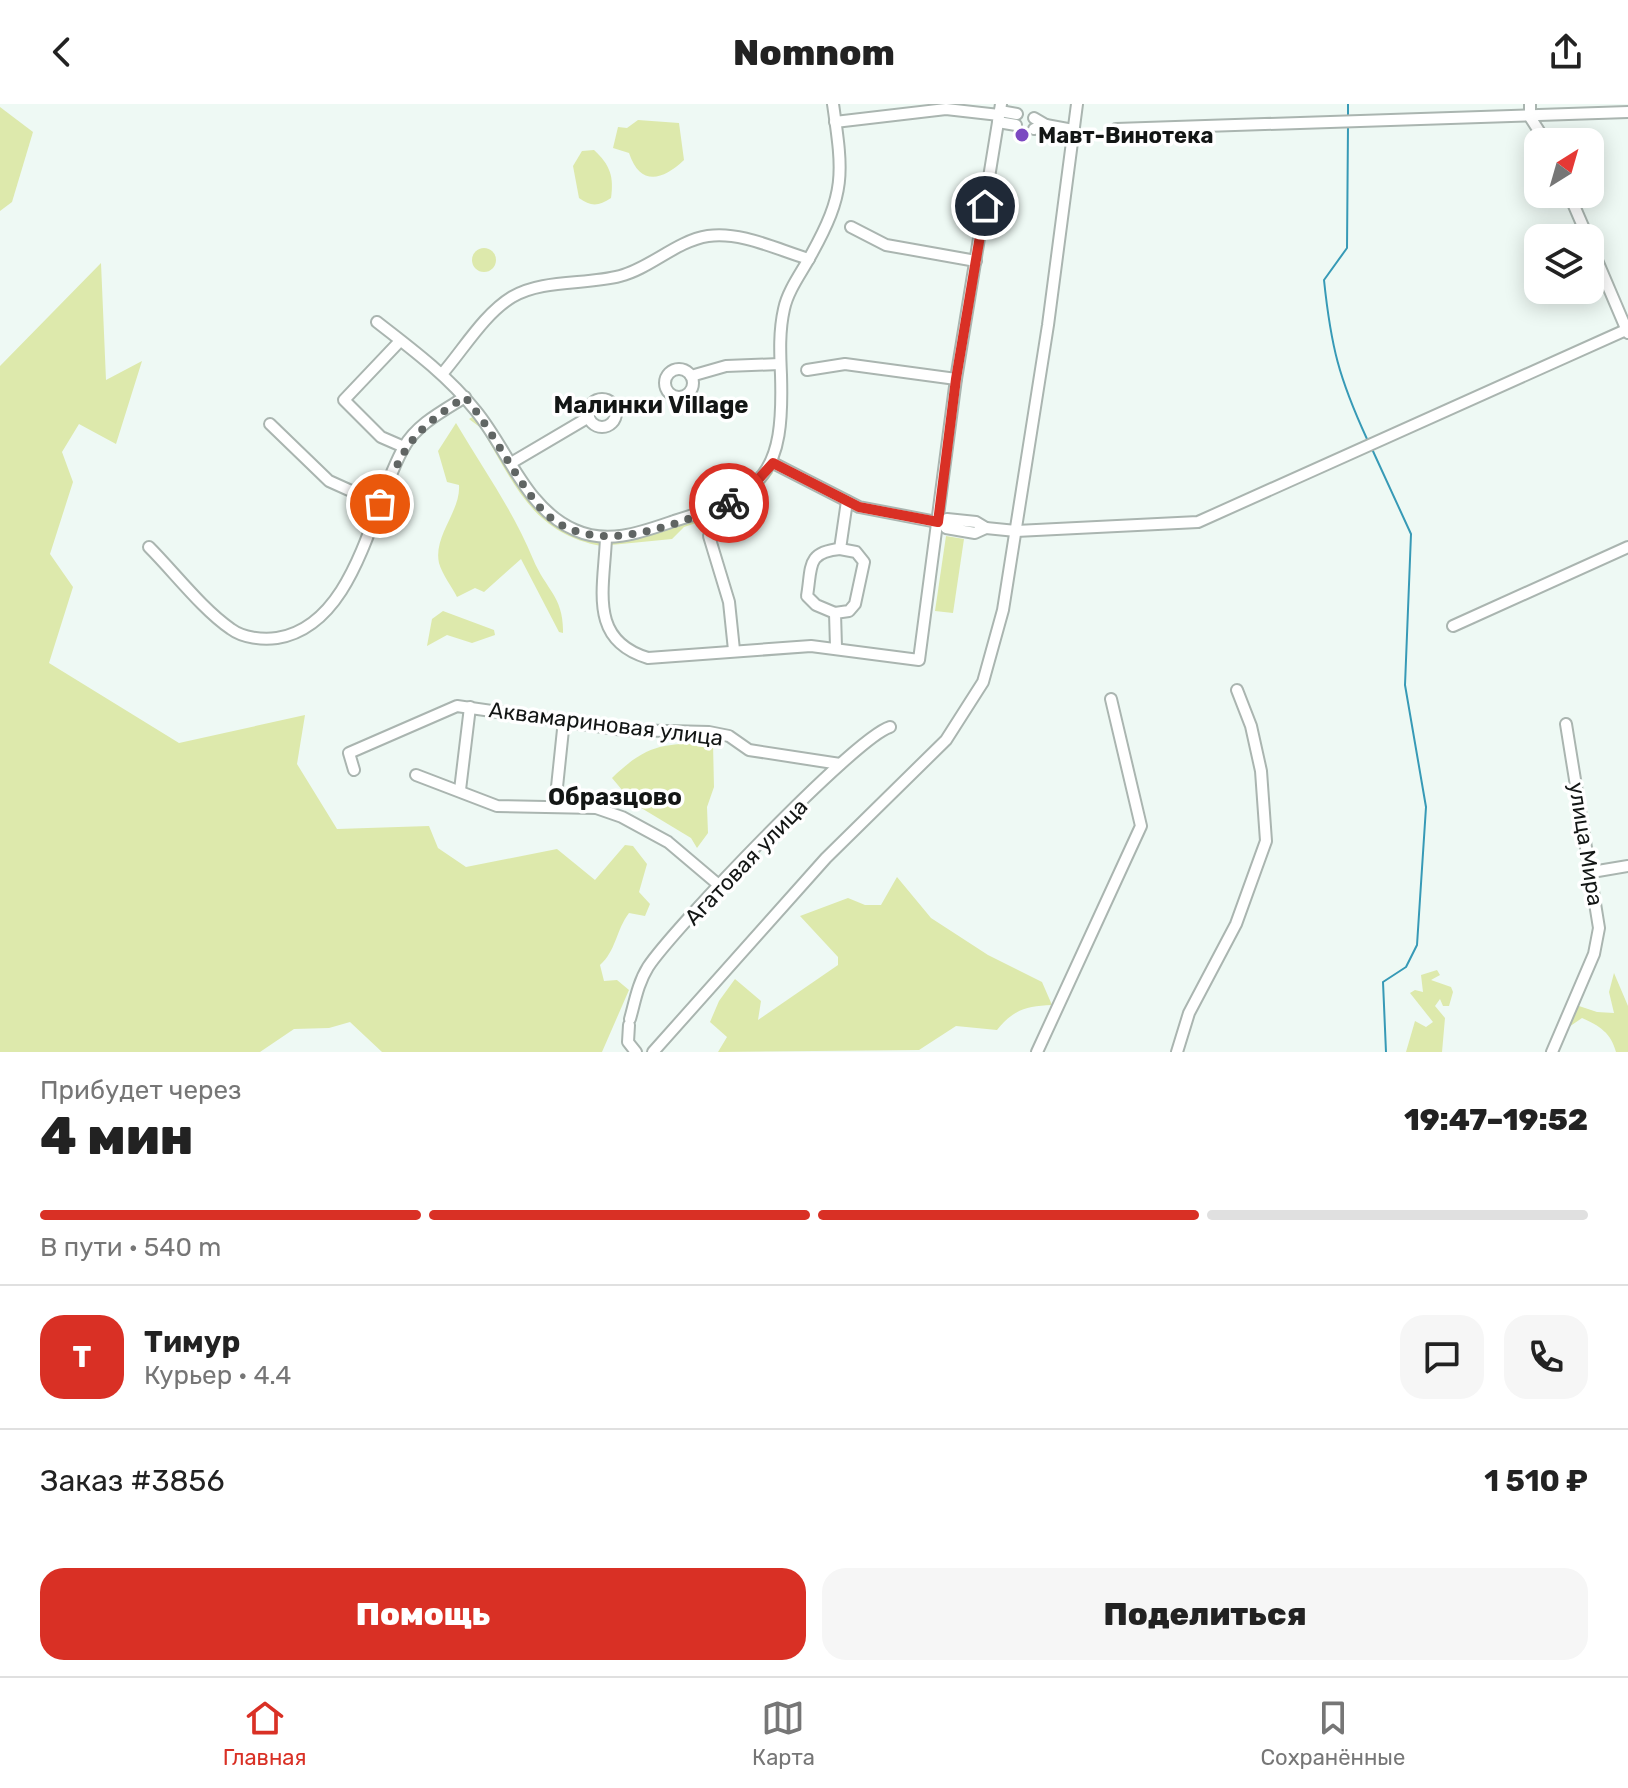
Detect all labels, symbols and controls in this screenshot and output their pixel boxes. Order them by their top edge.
icon: back [40,30,84,74]
icon: share [1544,30,1588,74]
text: Nomnom [733,31,895,74]
place label: Мавт-Винотека [1038,122,1213,149]
marker: Мавт-Винотека [1013,126,1031,144]
north arrow [1524,128,1604,208]
map controls [1524,128,1604,304]
pin [951,172,1019,240]
icon: home [963,184,1007,228]
button: layers [1524,224,1604,304]
district label: Малинки Village [553,391,749,419]
courier [689,463,769,543]
pin [346,470,414,538]
icon: bike [707,481,751,525]
icon: bag [358,482,402,526]
street label: Аквамариновая улица [487,696,725,752]
street label: улица Мира [1563,780,1609,908]
district label: Образцово [548,783,682,811]
street label: Агатовая улица [679,793,813,931]
text: Прибудет через [40,1075,241,1106]
text: 19:47–19:52 [1404,1102,1588,1138]
text: 4 мин [40,1105,193,1167]
text: В пути · 540 m [40,1232,221,1263]
button: chat [1400,1315,1484,1399]
button: phone [1504,1315,1588,1399]
text: Тимур [144,1324,240,1360]
text: Т [73,1339,91,1375]
text: Курьер · 4.4 [144,1360,292,1391]
text: Заказ #3856 [40,1463,224,1499]
text: 1 510 ₽ [1484,1463,1588,1499]
button: Помощь [40,1568,806,1660]
button: Поделиться [822,1568,1588,1660]
tab: Главная [223,1696,306,1771]
tab: Карта [752,1696,815,1771]
tab: Сохранённые [1260,1696,1405,1771]

